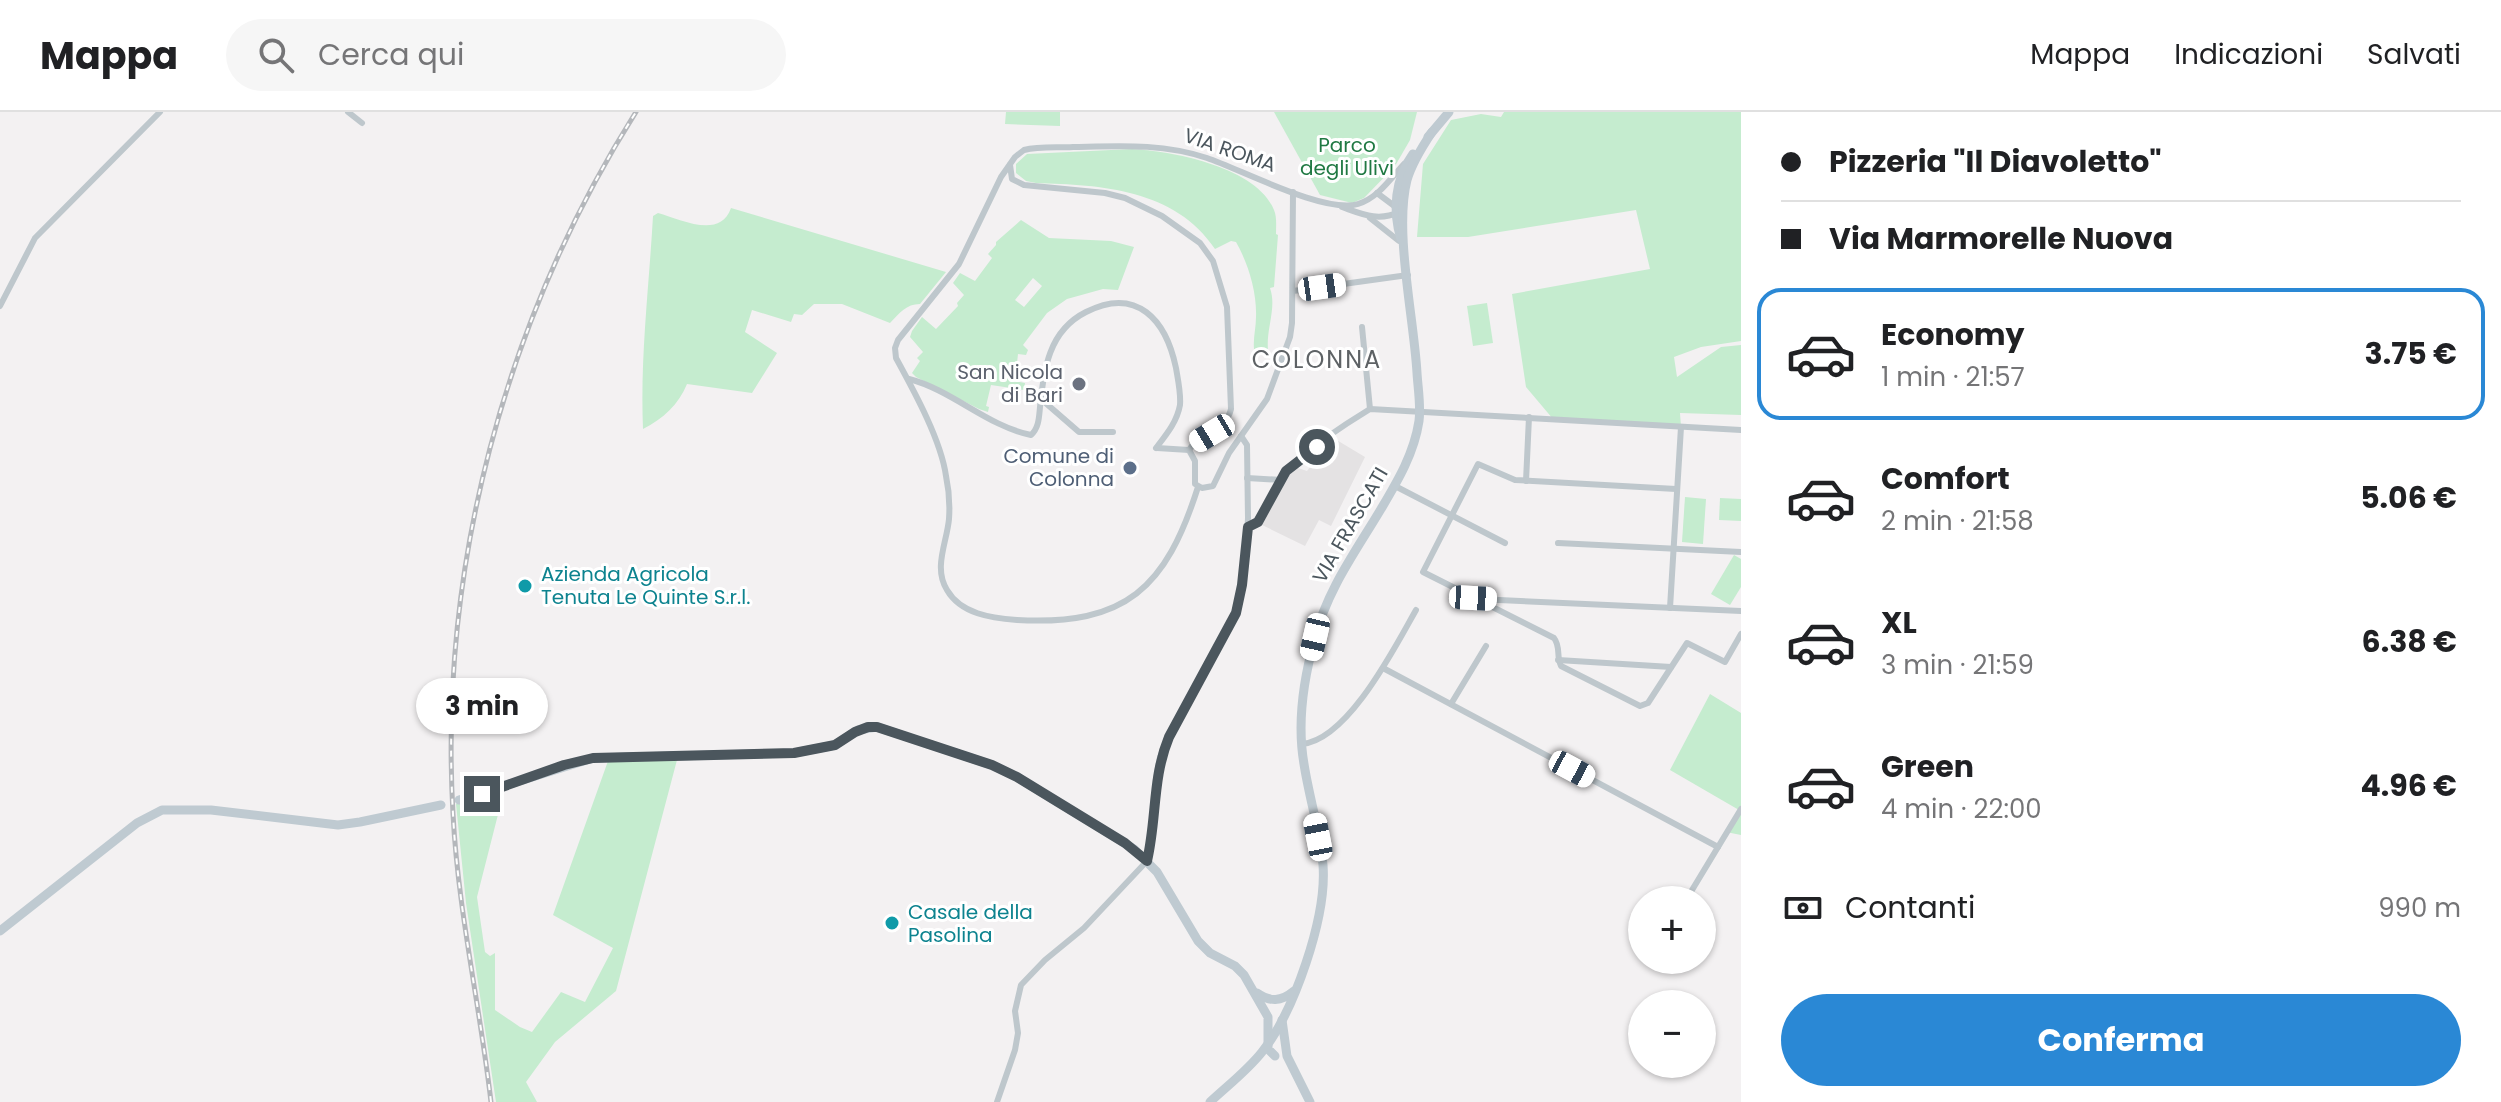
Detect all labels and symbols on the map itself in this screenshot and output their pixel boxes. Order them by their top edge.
street label: VIA ROMA [1180,121,1280,179]
park label: Parco degli Ulivi [1300,131,1394,182]
car [1297,272,1347,302]
district label: COLONNA [1252,343,1382,376]
place label: San Nicola di Bari [957,358,1063,409]
marker: San Nicola di Bari [1070,375,1088,393]
car [1185,410,1239,456]
route start [1299,429,1335,465]
place label: Comune di Colonna [1003,442,1114,493]
marker: Comune di Colonna [1121,459,1139,477]
street label: VIA FRASCATI [1306,462,1394,588]
place label: Azienda Agricola Tenuta Le Quinte S.r.l. [541,560,750,611]
marker: Azienda Agricola Tenuta Le Quinte S.r.l. [516,577,534,595]
car [1448,585,1498,611]
car [1298,611,1332,663]
callout: 3 min [416,678,548,734]
car [1545,747,1599,791]
route end [464,776,500,812]
car [1302,811,1334,863]
place label: Casale della Pasolina [908,898,1033,949]
marker: Casale della Pasolina [883,914,901,932]

